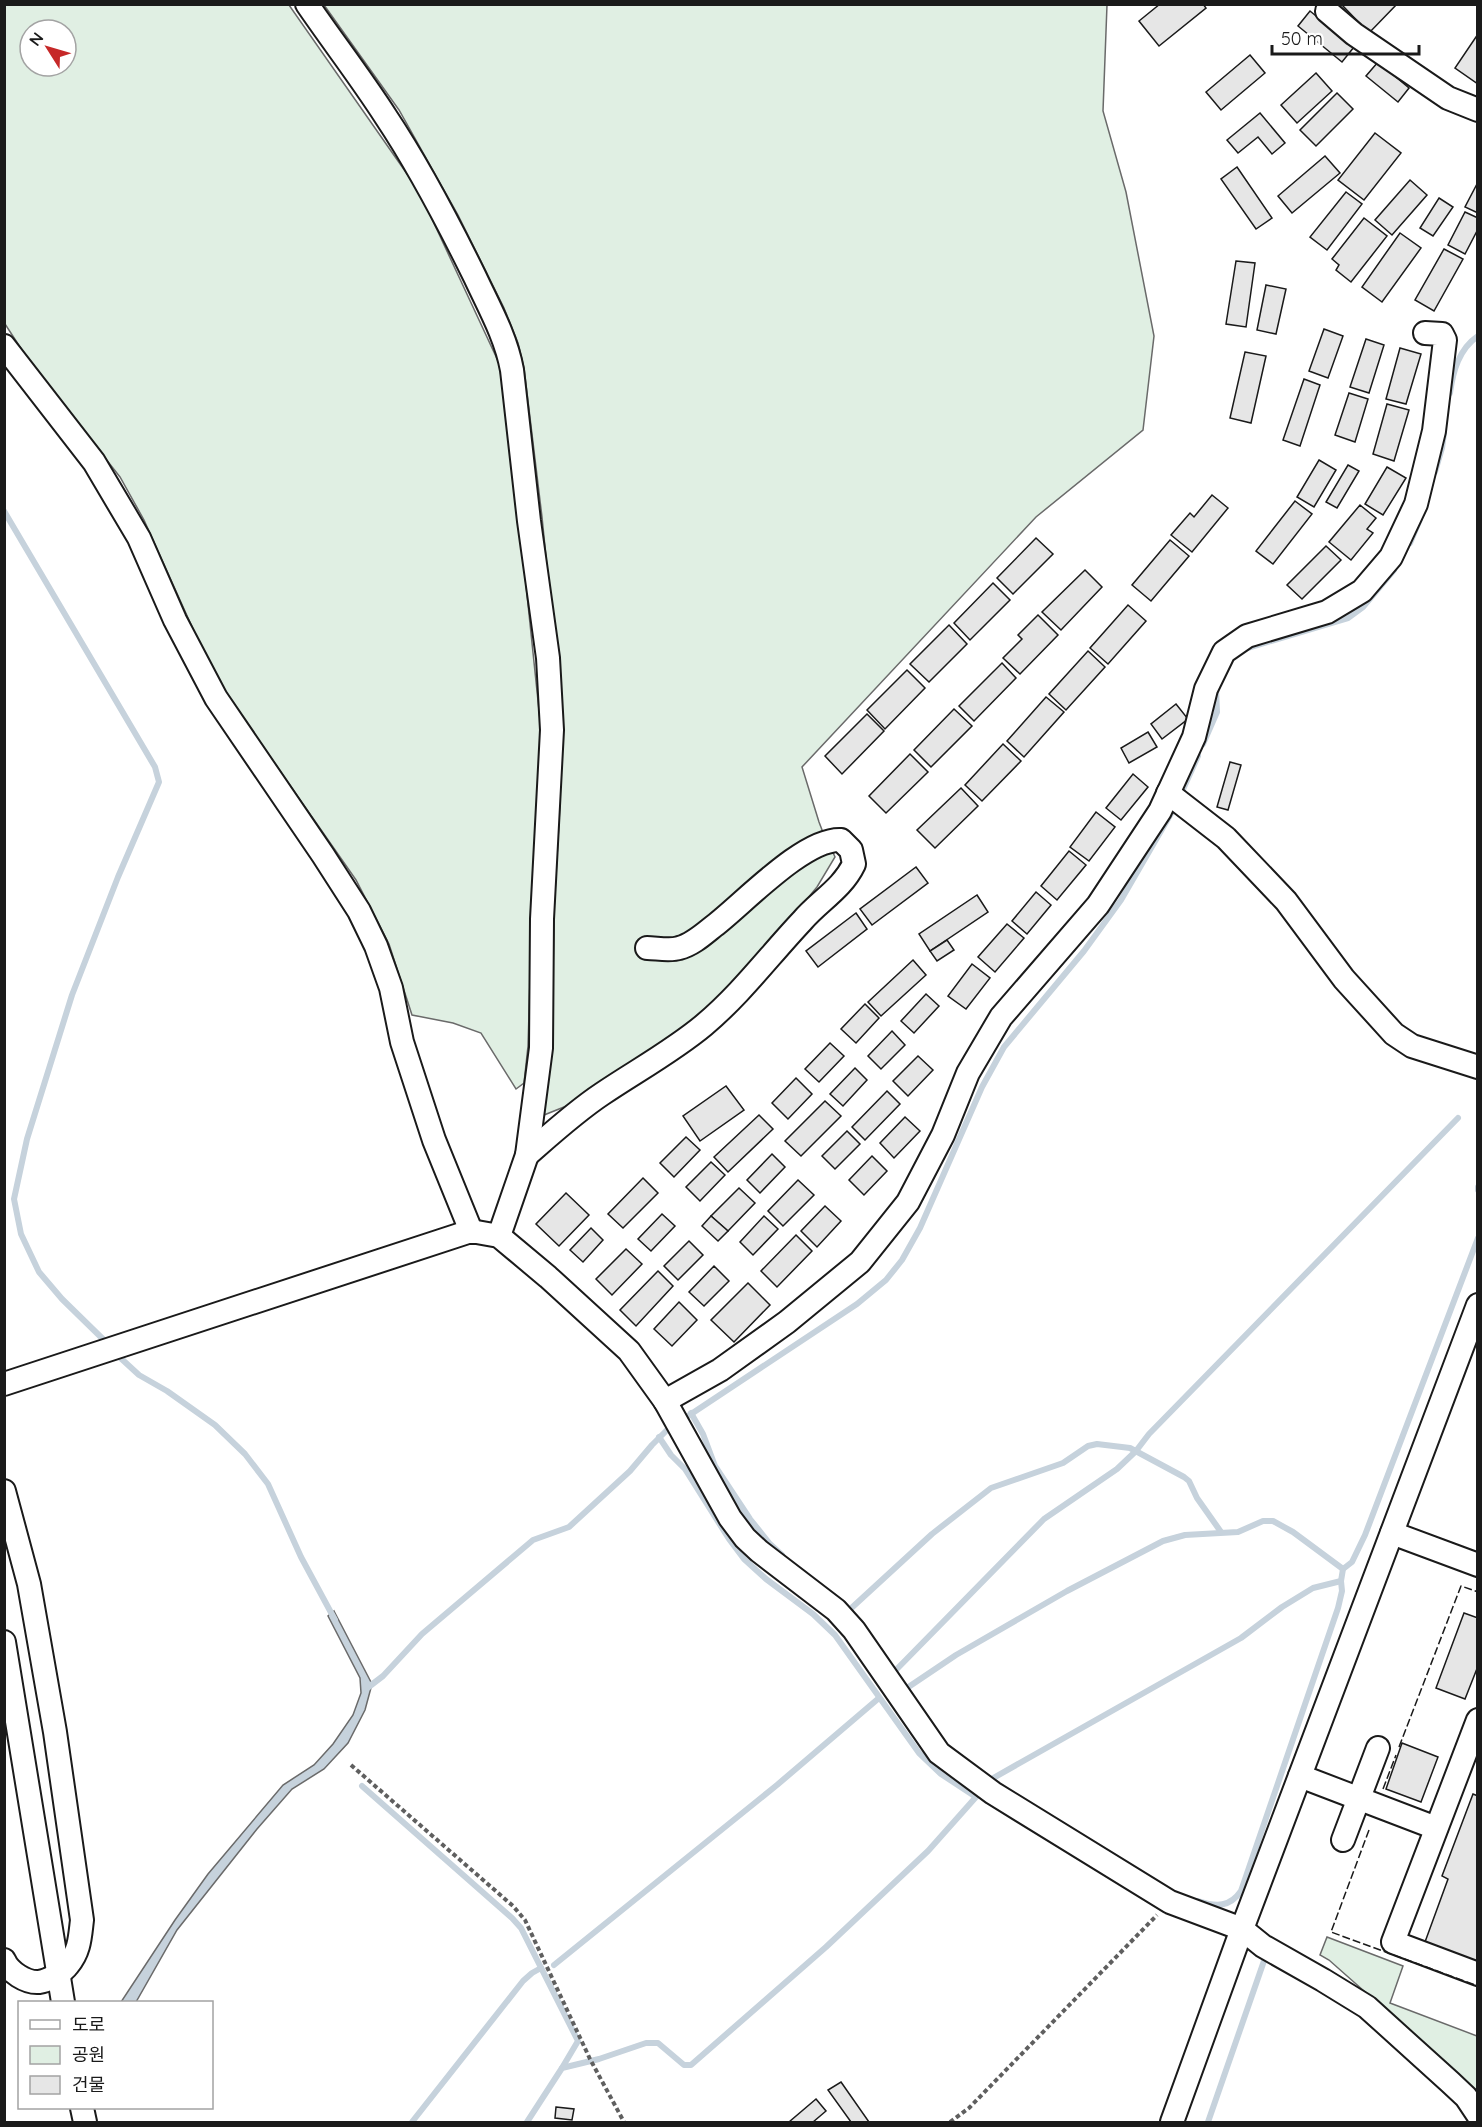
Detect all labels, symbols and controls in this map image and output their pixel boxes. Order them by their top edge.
north arrow [18,18,78,78]
scale bar [1272,18,1419,56]
text: 50 m [1281,27,1323,50]
text: N [24,28,48,50]
legend [18,2001,213,2109]
text: 도로 [72,2013,105,2036]
text: 공원 [72,2043,105,2066]
text: 건물 [72,2073,105,2096]

